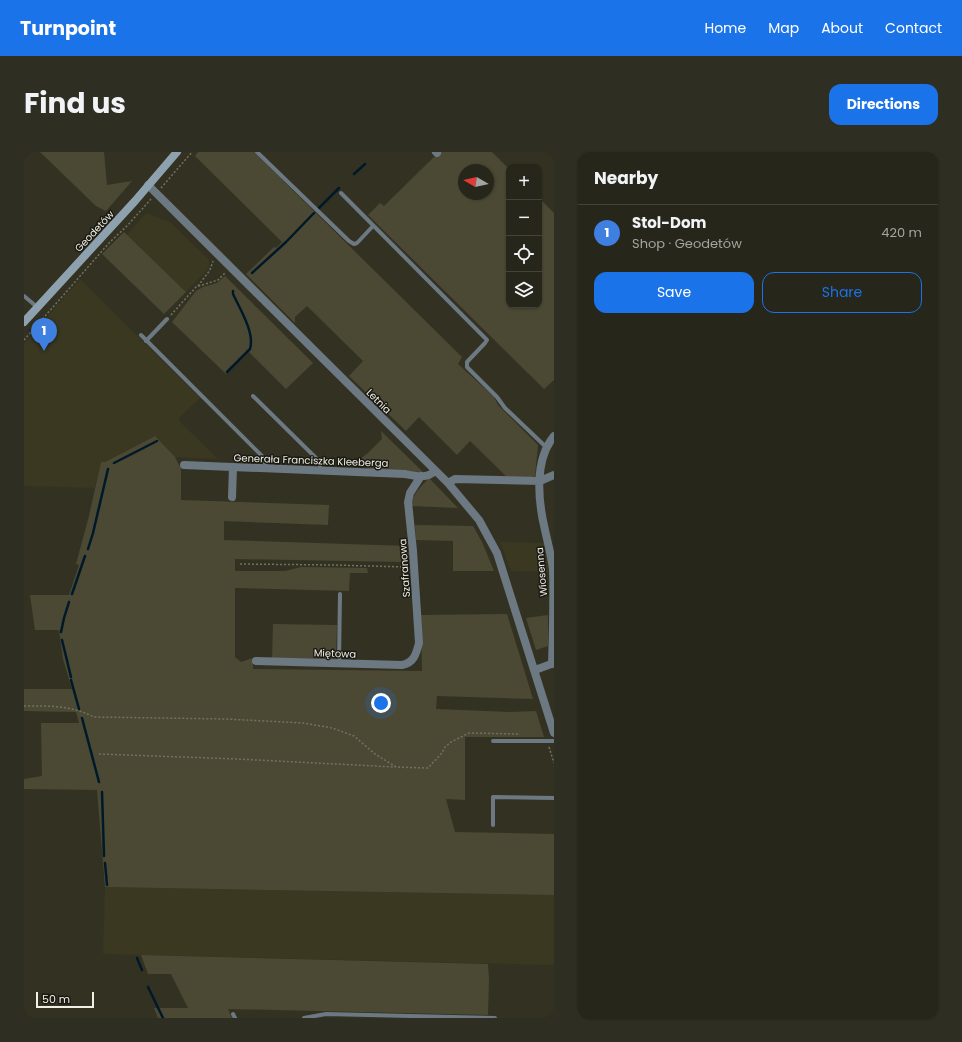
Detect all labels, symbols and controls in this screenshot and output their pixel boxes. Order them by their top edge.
text: Turnpoint [20,15,116,42]
text: Home [704,18,746,38]
text: Map [768,18,799,38]
text: About [821,18,863,38]
text: Contact [885,18,942,38]
text: Find us [24,84,126,123]
button: Directions [829,84,938,125]
north arrow [458,164,494,200]
map controls [506,164,542,308]
button: + [506,164,542,200]
text: Nearby [594,166,658,190]
button: − [506,200,542,236]
street label: Geodetów [71,207,118,255]
text: Stol-Dom [632,212,706,233]
text: 1 [605,223,609,242]
text: 420 m [881,223,922,242]
text: Shop · Geodetów [632,234,742,253]
button: locate [506,236,542,272]
button: layers [506,272,542,308]
button: Save [594,272,754,313]
button: Share [762,272,922,313]
pin: 1 [31,318,57,351]
street label: Letnia [363,386,394,417]
street label: Generała Franciszka Kleeberga [233,450,389,471]
street label: Szafranowa [395,538,414,598]
street label: Wiosenna [532,547,551,597]
street label: Miętowa [314,645,356,662]
your location [371,693,391,713]
scale bar [36,990,94,1009]
text: 50 m [42,991,70,1007]

